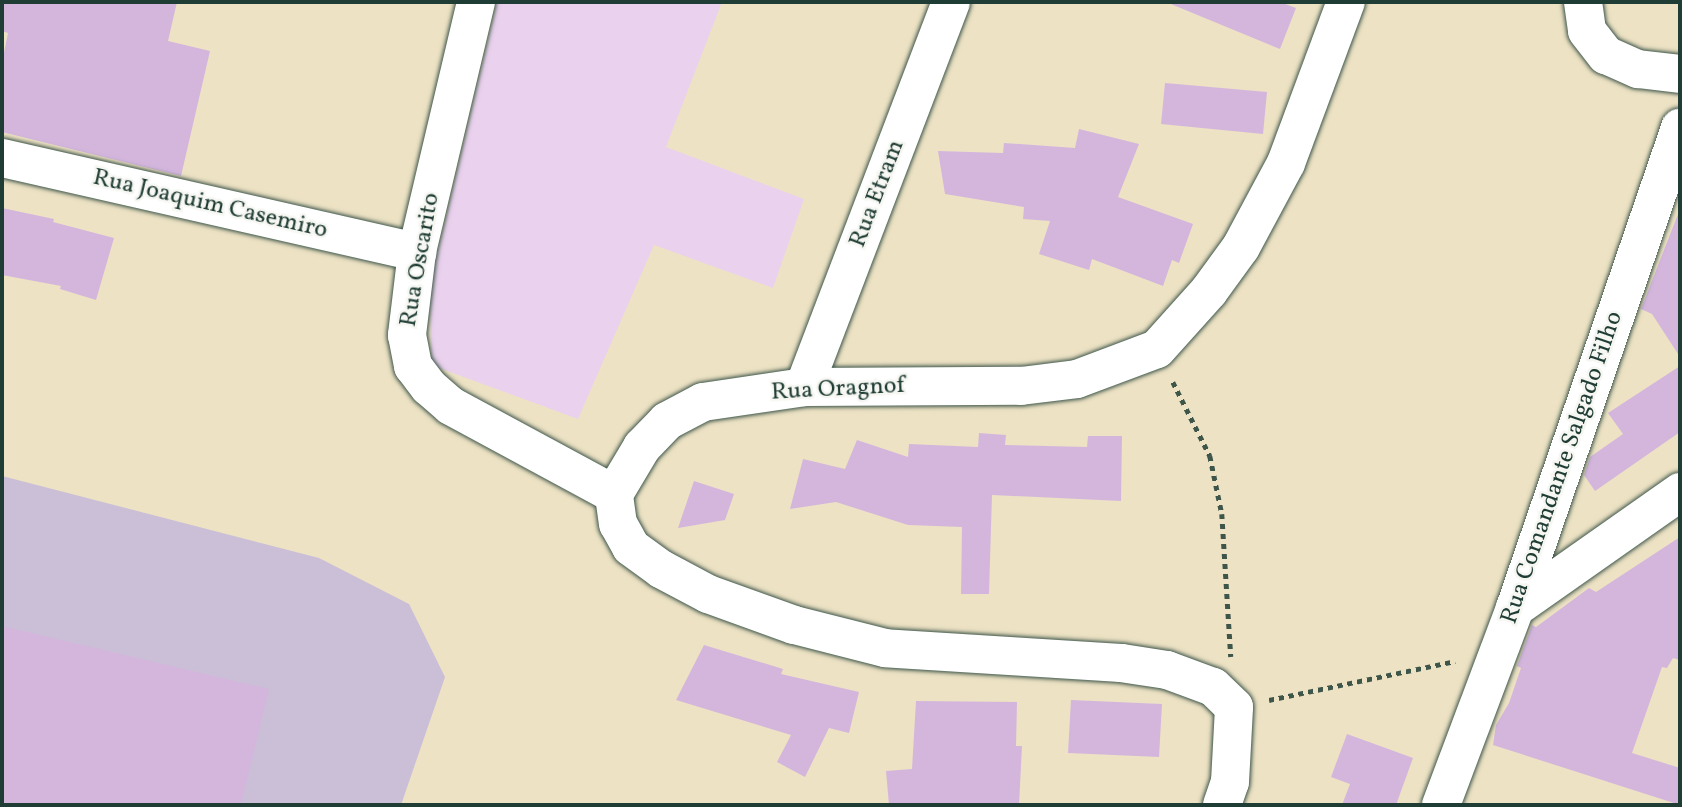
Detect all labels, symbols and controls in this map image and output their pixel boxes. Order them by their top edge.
street label: Rua Etram [844,136,912,252]
street label: Rua Joaquim Casemiro [90,164,330,246]
street label: Rua Oscarito [395,191,447,329]
street label: Rua Comandante Salgado Filho [1496,308,1630,628]
street label: Rua Oragnof [770,372,906,408]

